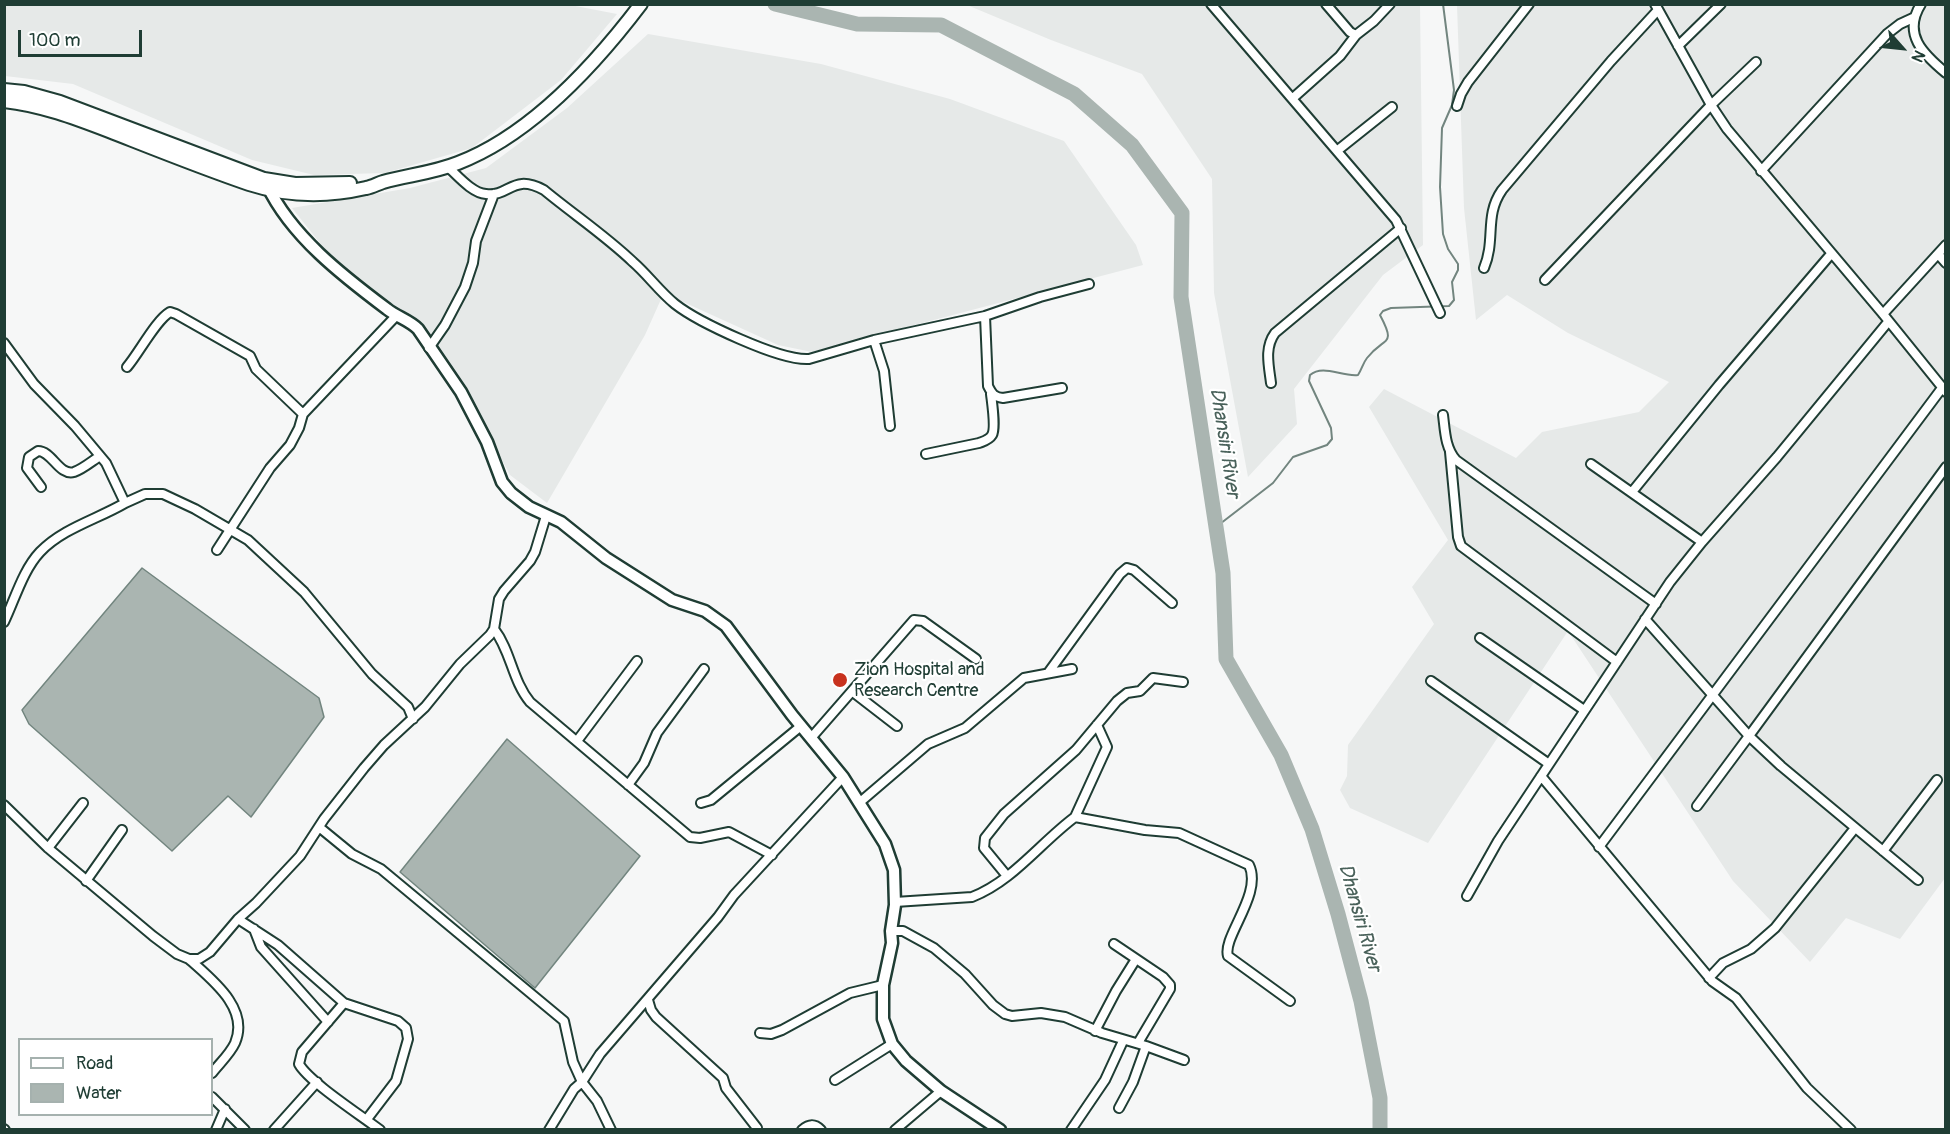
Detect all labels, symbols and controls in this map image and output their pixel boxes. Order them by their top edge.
scale bar [21,18,146,56]
north arrow [1872,18,1932,78]
text: 100 m [29,29,81,52]
text: N [1907,47,1929,66]
water label: Dhansiri River [1203,386,1245,500]
place label: Zion Hospital and Research Centre [854,659,985,702]
marker: Zion Hospital and Research Centre [831,671,849,689]
water label: Dhansiri River [1332,861,1386,975]
legend [18,1038,213,1116]
text: Road [76,1052,113,1075]
text: Water [76,1082,122,1105]

